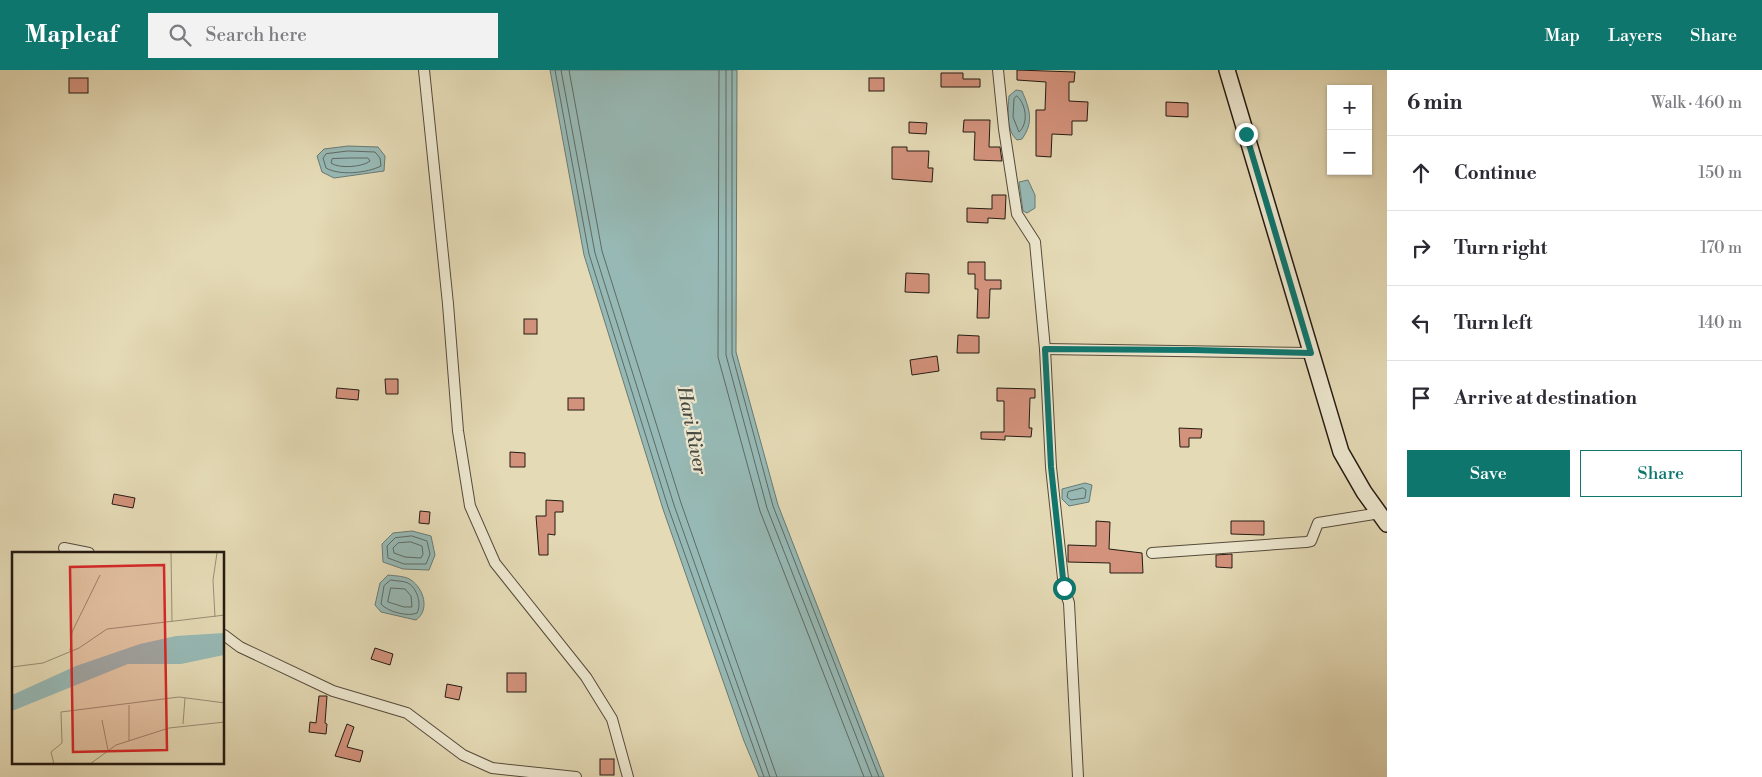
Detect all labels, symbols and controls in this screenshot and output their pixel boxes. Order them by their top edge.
search box [148,13,498,58]
text: Mapleaf [25,20,118,50]
icon: search [166,21,194,49]
text: Search here [206,23,307,47]
text: Map [1545,24,1580,47]
text: Layers [1608,24,1662,47]
text: Share [1690,24,1737,47]
map controls [1327,85,1372,175]
button: + [1327,85,1372,130]
text: 6 min [1407,90,1462,116]
text: Walk · 460 m [1651,93,1742,113]
route end [1235,123,1258,146]
button: − [1327,130,1372,175]
icon: ahead [1407,159,1435,187]
text: Continue [1454,161,1537,185]
text: 150 m [1698,163,1742,183]
icon: right [1407,234,1435,262]
text: Turn right [1454,236,1547,260]
text: 170 m [1700,238,1742,258]
icon: left [1407,309,1435,337]
text: Turn left [1454,311,1533,335]
text: 140 m [1698,313,1742,333]
water label: Hari River [672,383,712,477]
icon: arrive [1407,384,1435,412]
text: Arrive at destination [1454,386,1637,410]
button: Save [1407,450,1570,497]
button: Share [1580,450,1742,497]
inset map [12,552,225,764]
route start [1053,577,1076,600]

